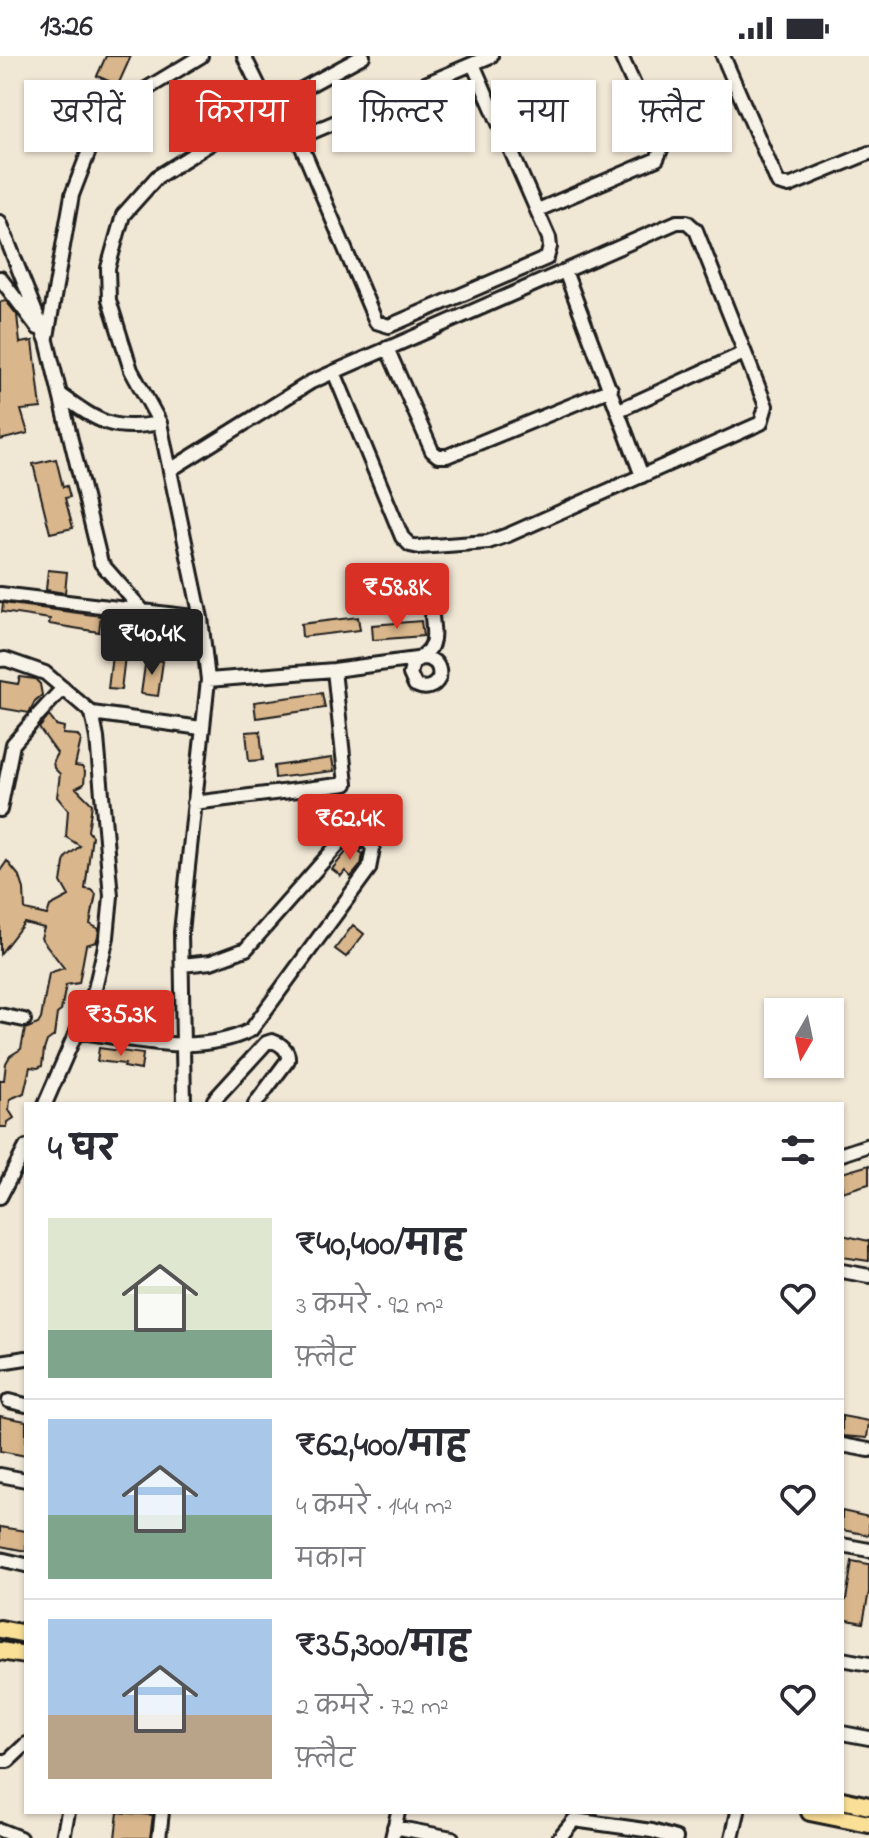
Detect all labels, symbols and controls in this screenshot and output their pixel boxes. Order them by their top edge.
text: 13:26 [40,6,93,50]
chip: खरीदें [24,80,153,152]
chip: किराया [169,80,316,152]
chip: फ़िल्टर [332,80,475,152]
chip: नया [491,80,596,152]
chip: फ़्लैट [612,80,732,152]
pin: ₹58.8K [332,563,462,631]
text: ₹58.8K [363,570,431,608]
pin: ₹40.4K [87,609,217,677]
text: ₹40.4K [119,616,185,654]
pin: ₹62.4K [285,794,415,862]
text: ₹62.4K [316,801,384,839]
pin: ₹35.3K [56,990,186,1058]
text: ₹35.3K [86,997,156,1035]
north arrow [764,998,844,1078]
map controls [764,998,844,1078]
text: 4 घर [48,1126,116,1176]
icon: filters [776,1128,820,1172]
text: ₹40,400/माह [296,1221,465,1271]
icon: home [112,1250,208,1346]
icon: heart [776,1276,820,1320]
text: 3 कमरे · 92 m² [296,1288,444,1326]
text: फ़्लैट [296,1341,355,1379]
text: ₹62,400/माह [296,1422,468,1472]
icon: home [112,1451,208,1547]
icon: heart [776,1477,820,1521]
text: 4 कमरे · 144 m² [296,1489,453,1527]
text: मकान [296,1542,365,1580]
text: ₹35,300/माह [296,1622,469,1672]
icon: home [112,1651,208,1747]
icon: heart [776,1677,820,1721]
text: 2 कमरे · 72 m² [296,1689,449,1727]
text: फ़्लैट [296,1742,355,1780]

